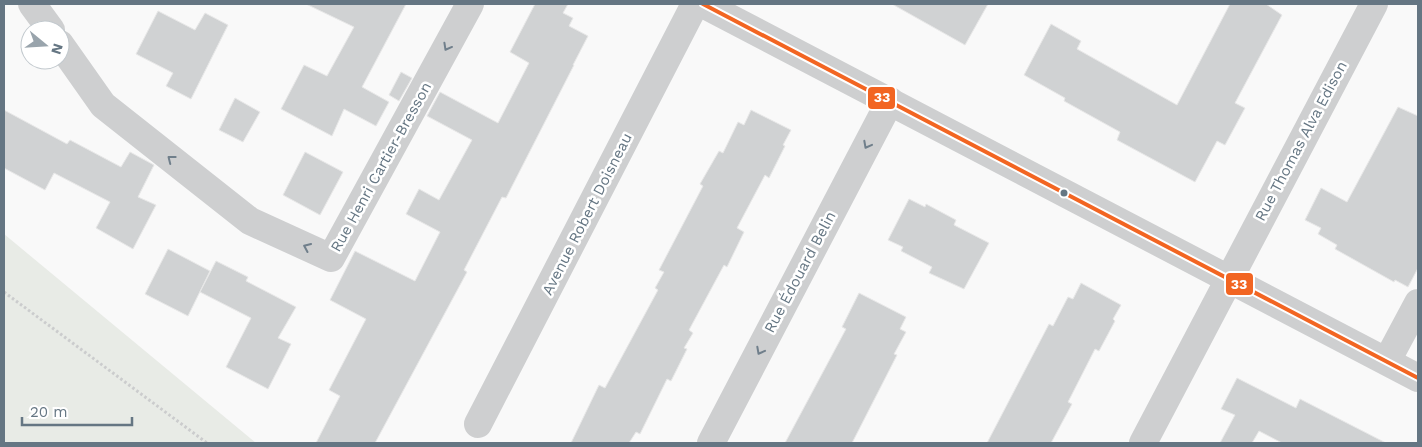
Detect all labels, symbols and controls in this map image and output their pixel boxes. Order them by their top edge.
north arrow [20,20,70,70]
one-way arrow [443,41,453,50]
text: N [48,42,67,56]
street label: Rue Thomas Alva Edison [1251,58,1351,224]
street label: Rue Henri Cartier-Bresson [327,79,435,255]
line badge: 33 [867,86,896,110]
text: 33 [874,89,890,105]
street label: Avenue Robert Doisneau [538,130,636,298]
one-way arrow [863,139,873,148]
one-way arrow [168,156,177,165]
unlabelled marker [1059,188,1069,198]
street label: Rue Édouard Belin [760,208,840,336]
one-way arrow [303,242,312,253]
line badge: 33 [1225,272,1254,296]
text: 33 [1231,276,1247,292]
one-way arrow [756,345,766,354]
scale bar [22,394,132,426]
text: 20 m [30,403,68,421]

